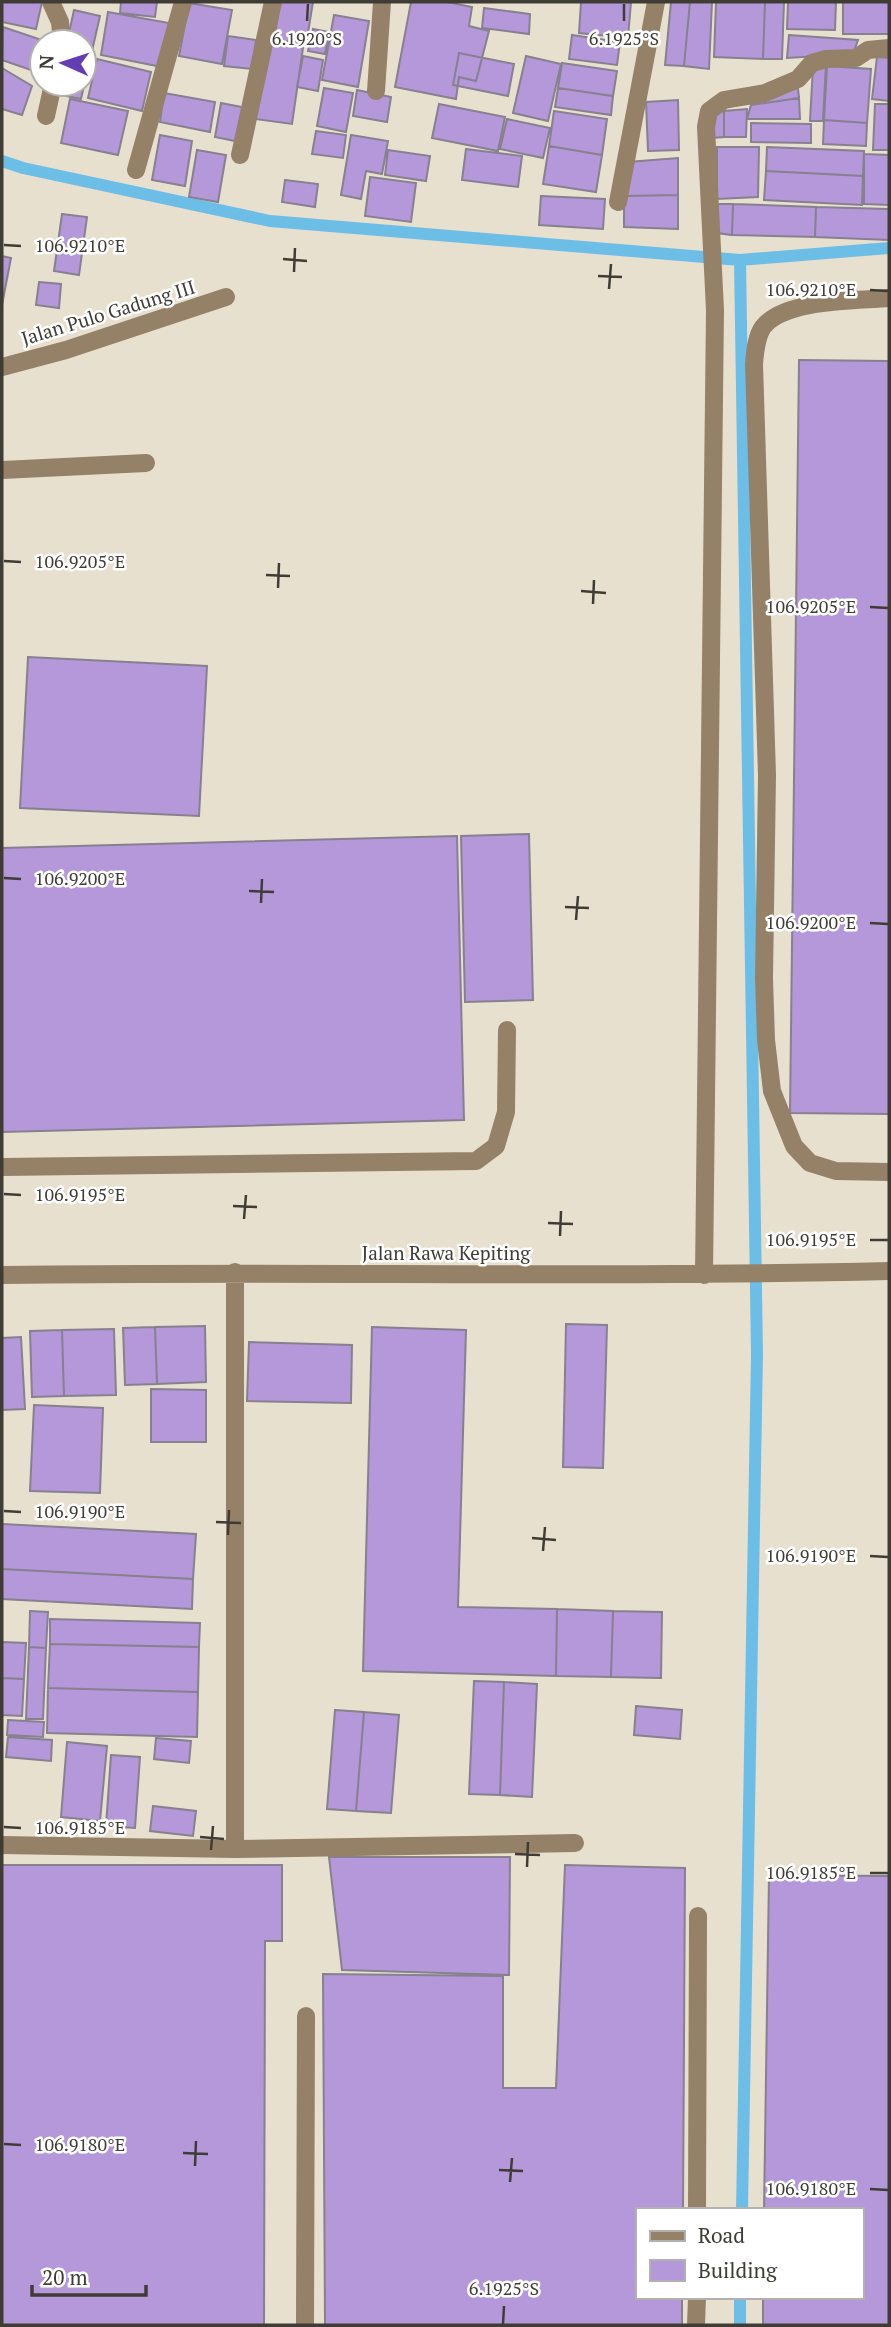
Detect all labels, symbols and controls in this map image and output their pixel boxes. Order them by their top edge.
text: 6.1920°S [272,26,342,50]
text: 6.1925°S [589,26,659,50]
north arrow [28,28,98,98]
text: N [33,54,58,70]
text: 106.9210°E [35,233,125,257]
street label: Jalan Pulo Gadung III [18,274,198,350]
text: 106.9210°E [766,277,856,301]
text: 106.9205°E [35,549,125,573]
text: 106.9205°E [766,594,856,618]
text: 106.9200°E [35,866,125,890]
text: 106.9200°E [766,910,856,934]
text: 106.9195°E [35,1182,125,1206]
text: 106.9195°E [766,1227,856,1251]
street label: Jalan Rawa Kepiting [362,1240,531,1265]
text: 106.9190°E [35,1499,125,1523]
text: 106.9190°E [766,1543,856,1567]
text: 106.9185°E [35,1815,125,1839]
text: 106.9185°E [766,1860,856,1884]
text: 106.9180°E [35,2132,125,2156]
text: 106.9180°E [766,2176,856,2200]
legend [636,2208,863,2299]
text: Road [698,2221,745,2249]
scale bar [32,2254,145,2298]
text: Building [698,2256,778,2284]
text: 20 m [42,2263,88,2291]
text: 6.1925°S [469,2276,539,2300]

